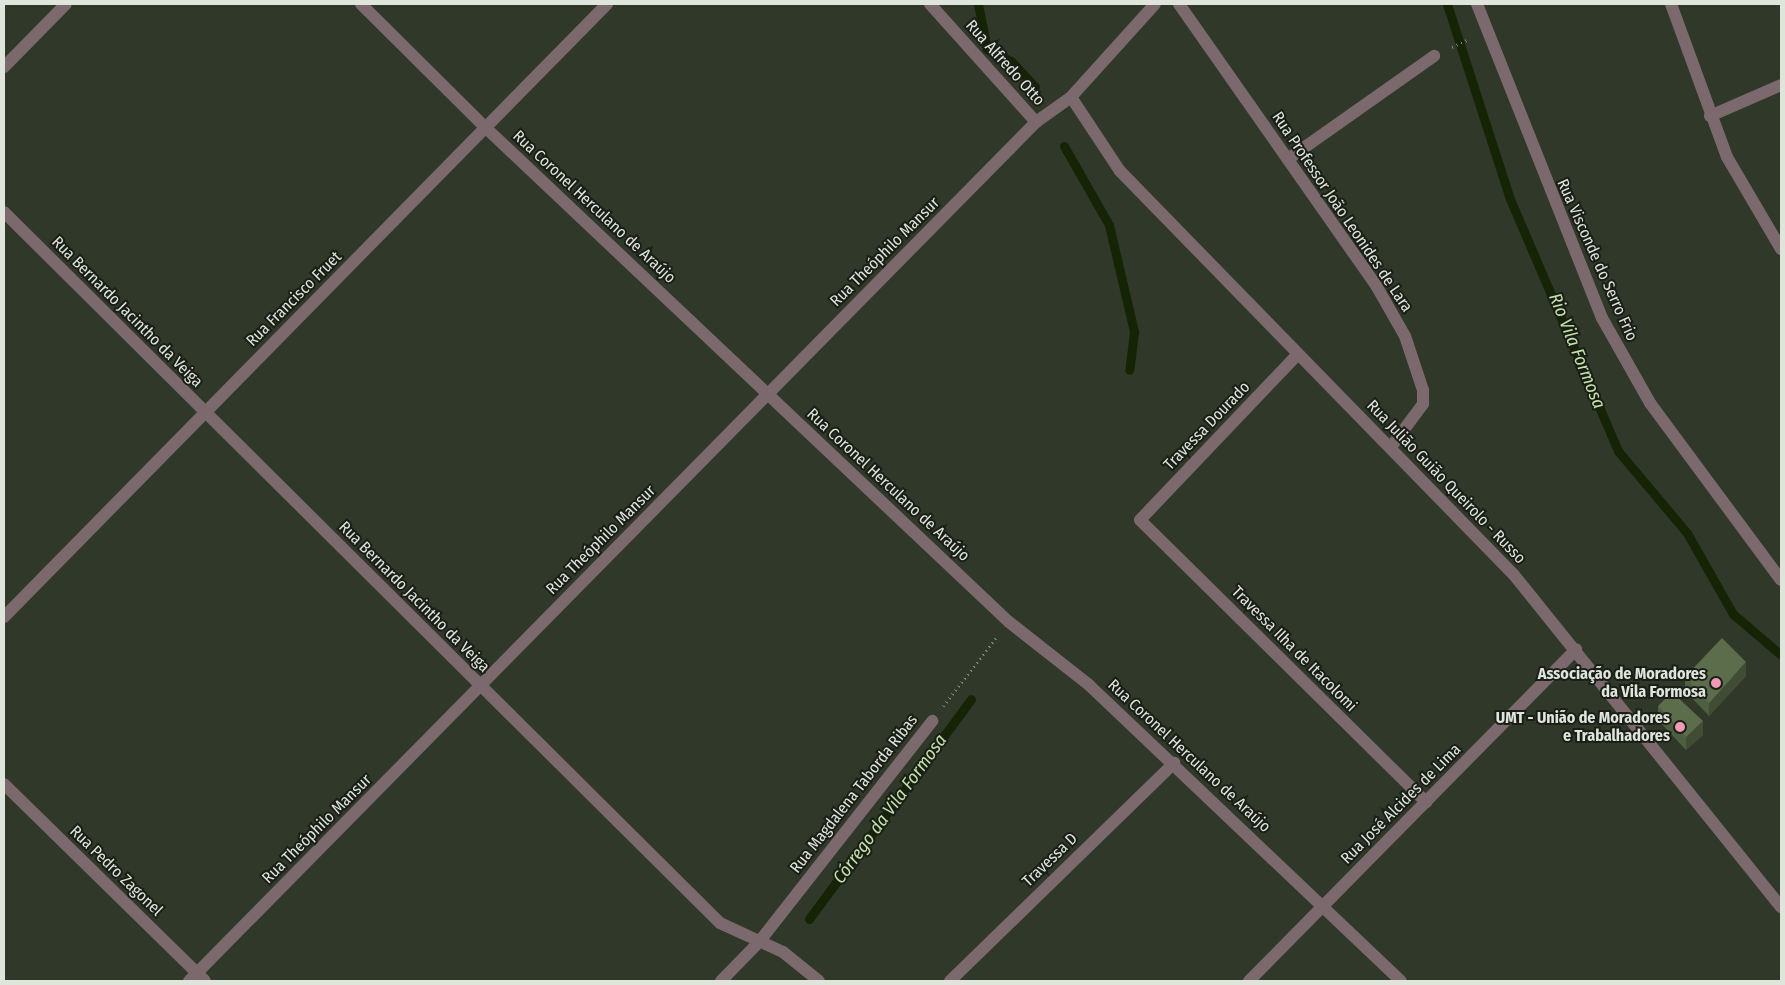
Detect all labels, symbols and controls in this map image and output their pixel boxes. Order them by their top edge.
street label: Rua Alfredo Otto [961,16,1049,110]
street label: Rua Professor João Leonides de Lara [1268,108,1416,316]
street label: Rua Coronel Herculano de Araújo [509,126,679,288]
street label: Rua Visconde do Serro Frio [1553,176,1641,344]
street label: Rua Theóphilo Mansur [826,193,944,311]
street label: Rua Bernardo Jacintho da Veiga [48,233,206,391]
street label: Rua Francisco Fruet [243,248,345,350]
water label: Rio Vila Formosa [1544,290,1610,412]
street label: Travessa Dourado [1160,378,1254,474]
street label: Rua Julião Guião Queirolo - Russo [1363,396,1529,568]
street label: Rua Coronel Herculano de Araújo [803,404,973,566]
street label: Rua Theóphilo Mansur [542,481,660,599]
street label: Rua Bernardo Jacintho da Veiga [335,518,493,676]
street label: Travessa Ilha de Itacolomi [1227,582,1361,716]
place label: Associação de Moradores da Vila Formosa [1538,664,1706,702]
street label: Rua Coronel Herculano de Araújo [1104,675,1274,837]
marker: Associação de Moradores da Vila Formosa [1710,677,1722,689]
place label: UMT - União de Moradores e Trabalhadores [1496,708,1670,746]
street label: Rua Magdalena Taborda Ribas [786,711,922,877]
marker: UMT - União de Moradores e Trabalhadores [1674,721,1686,733]
water label: Córrego da Vila Formosa [829,730,951,888]
street label: Rua José Alcides de Lima [1337,740,1465,868]
street label: Rua Theóphilo Mansur [258,770,376,888]
street label: Rua Pedro Zagonel [66,822,166,920]
street label: Travessa D [1019,829,1081,891]

